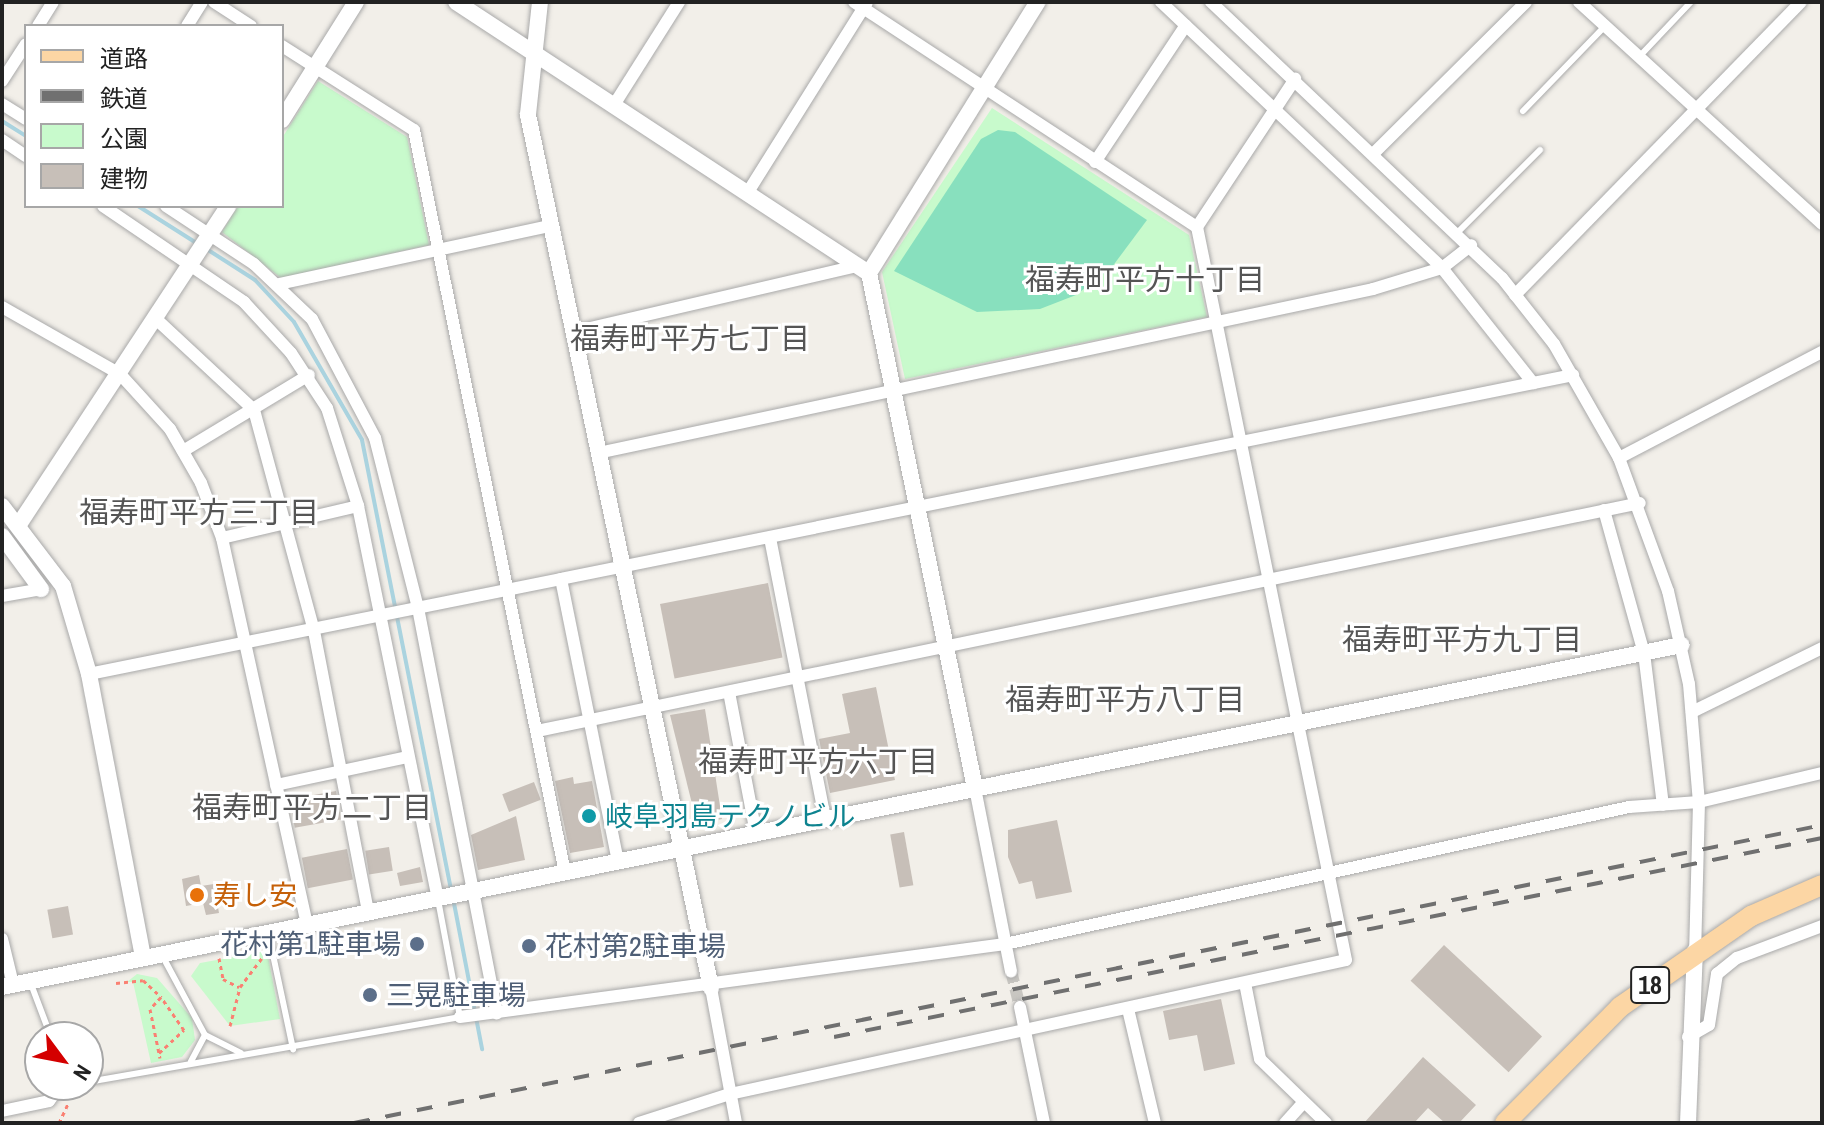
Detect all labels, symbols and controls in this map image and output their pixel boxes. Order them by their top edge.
legend [24,24,284,208]
text: 道路 [100,42,148,74]
text: 鉄道 [100,82,148,114]
text: 公園 [100,122,148,154]
text: 建物 [100,162,148,194]
district label: 福寿町平方十丁目 [1025,261,1265,297]
district label: 福寿町平方七丁目 [570,320,810,356]
district label: 福寿町平方三丁目 [79,494,319,530]
district label: 福寿町平方九丁目 [1342,621,1582,657]
district label: 福寿町平方八丁目 [1005,681,1245,717]
district label: 福寿町平方六丁目 [698,743,938,779]
district label: 福寿町平方二丁目 [192,789,432,825]
place label: 岐阜羽島テクノビル [605,799,857,833]
marker: 岐阜羽島テクノビル [580,807,598,825]
place label: 寿し安 [213,878,297,912]
marker: 寿し安 [188,886,206,904]
place label: 花村第1駐車場 [220,927,401,961]
place label: 花村第2駐車場 [545,929,726,963]
marker: 花村第1駐車場 [408,935,426,953]
marker: 花村第2駐車場 [520,937,538,955]
road number: 18 [1630,963,1670,1007]
place label: 三晃駐車場 [386,978,526,1012]
marker: 三晃駐車場 [361,986,379,1004]
north arrow [24,1021,104,1101]
text: N [66,1059,99,1086]

